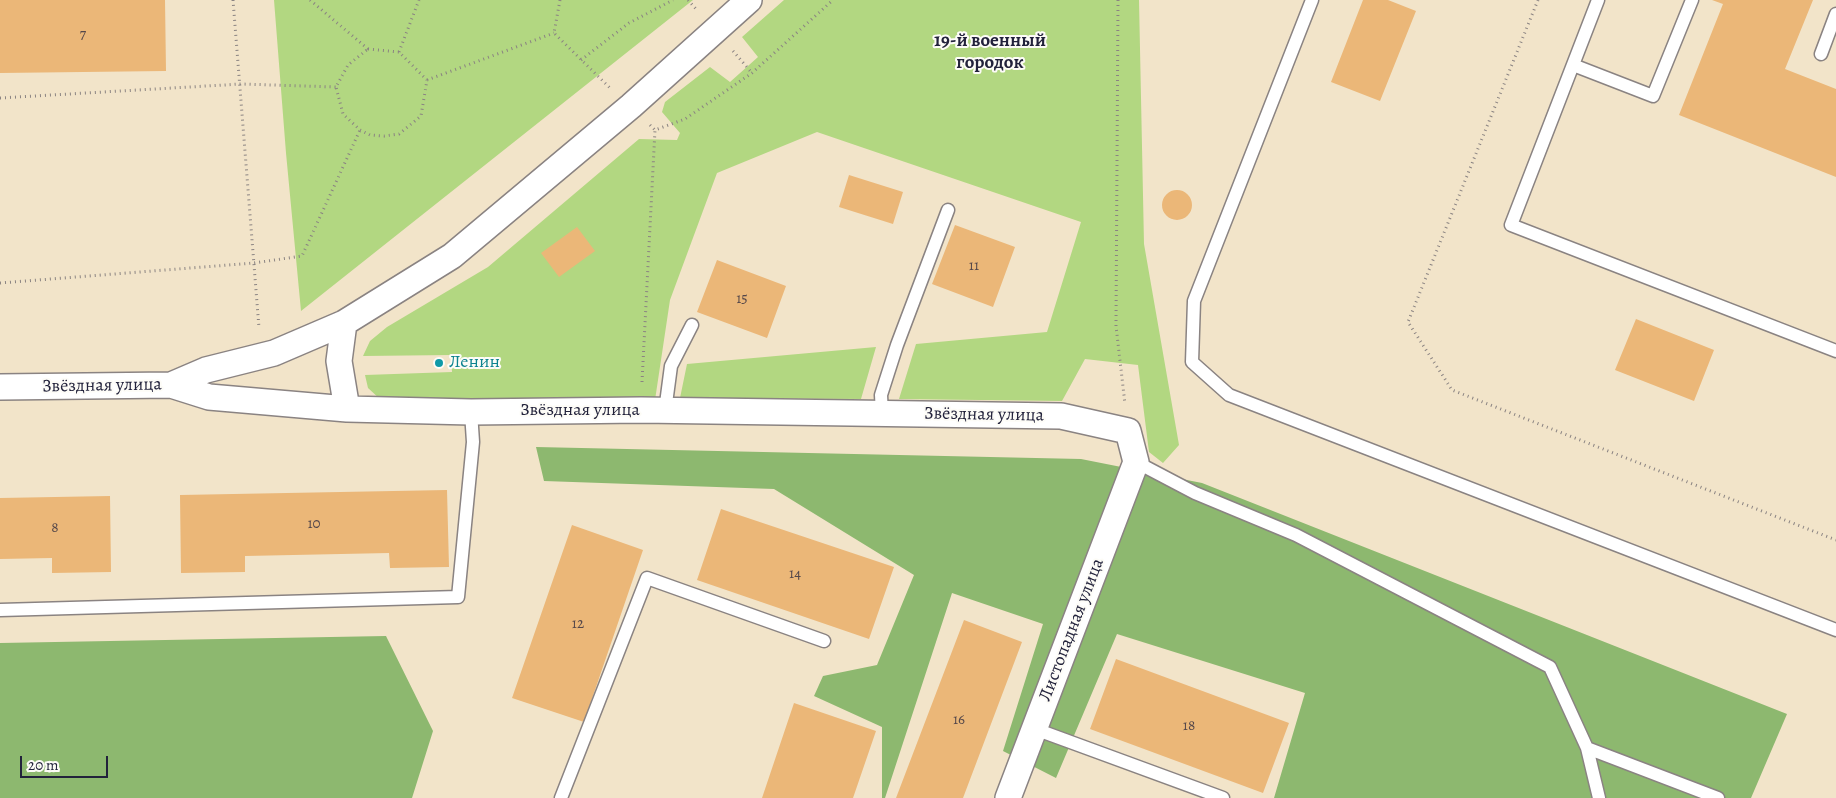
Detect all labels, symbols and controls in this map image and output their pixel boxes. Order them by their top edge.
house number: 7 [80,26,86,44]
district label: 19-й военный городок [934,30,1046,74]
house number: 11 [969,257,979,275]
house number: 15 [736,290,748,308]
place label: Ленин [449,352,500,374]
marker: Ленин [433,357,445,369]
street label: Звёздная улица [42,374,162,398]
street label: Звёздная улица [520,400,640,422]
street label: Звёздная улица [924,403,1044,427]
house number: 10 [307,515,321,533]
house number: 8 [51,519,59,537]
street label: Листопадная улица [1035,555,1109,705]
house number: 14 [789,565,801,583]
house number: 12 [572,615,584,633]
house number: 16 [953,711,965,729]
house number: 18 [1183,717,1195,735]
scale bar [22,746,110,778]
text: 20 m [28,755,59,775]

